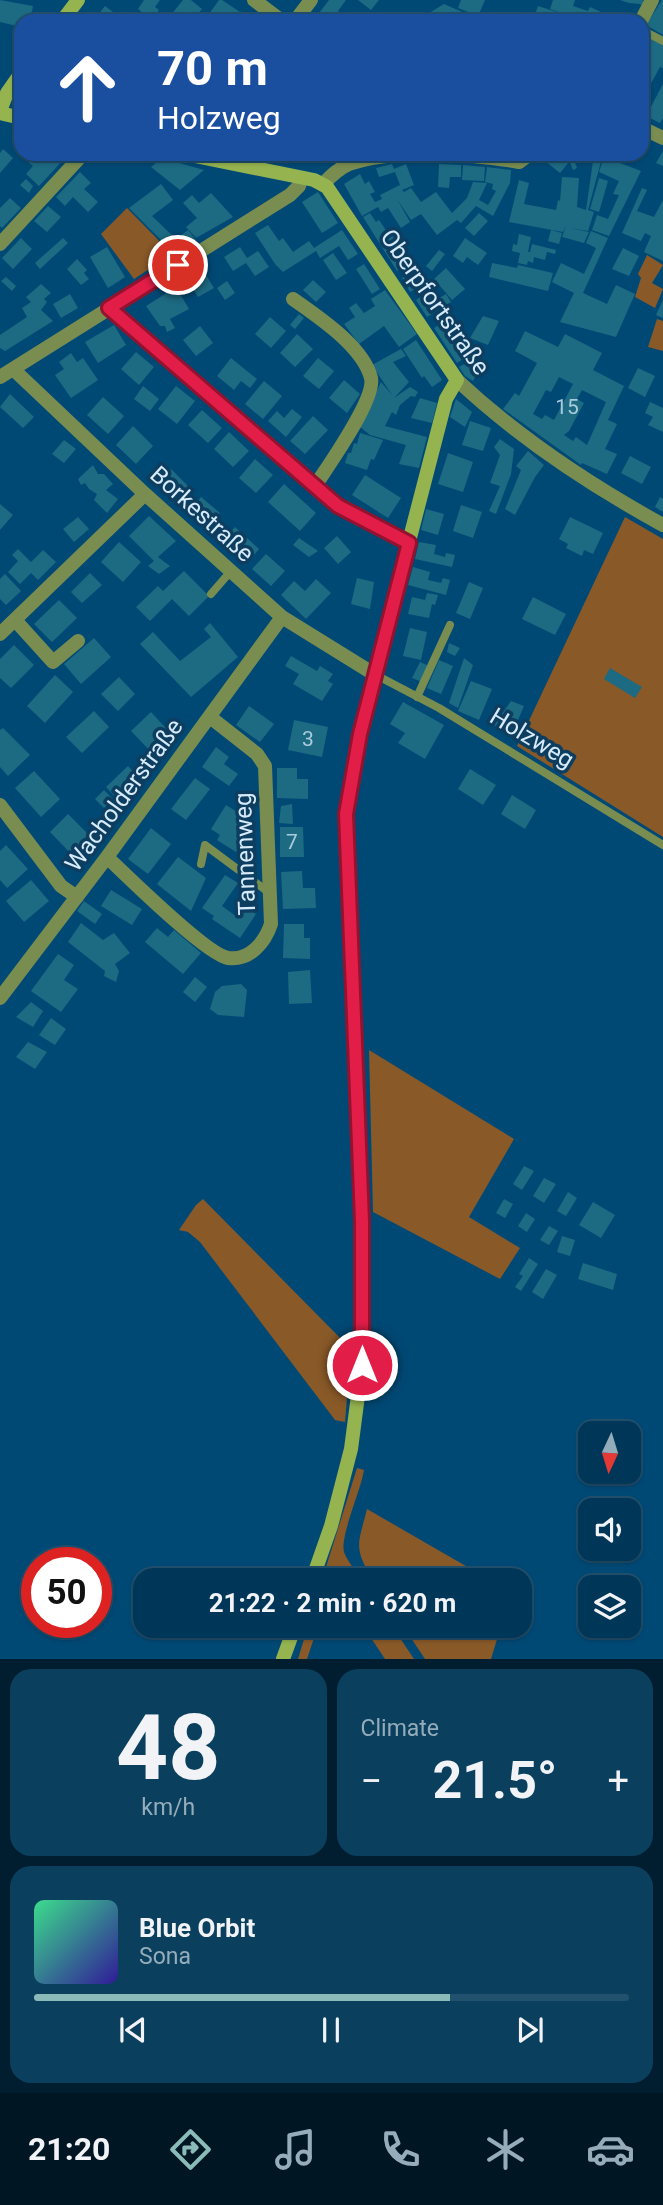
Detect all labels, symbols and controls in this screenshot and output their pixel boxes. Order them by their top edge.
text: 70 m [157,40,268,97]
icon: ahead [42,42,133,133]
text: Holzweg [157,99,281,137]
street label: Oberpfortstraße [375,224,495,380]
pin [148,235,208,295]
icon: arrive [159,246,197,284]
house number: 15 [555,395,579,419]
street label: Borkestraße [145,460,259,568]
street label: Holzweg [485,702,579,774]
street label: Wacholderstraße [59,713,189,877]
house number: 3 [302,727,314,751]
street label: Tannenweg [229,792,261,916]
house number: 7 [286,830,298,854]
position arrow [325,1328,399,1402]
north arrow [578,1421,640,1484]
map controls [578,1421,641,1638]
button: sound [578,1498,641,1561]
speed limit sign: 50 [21,1547,112,1638]
button: layers [578,1575,641,1638]
text: 21:22 · 2 min · 620 m [209,1588,456,1618]
text: 48 [116,1695,220,1801]
text: Climate [361,1715,439,1742]
text: 21.5° [432,1750,557,1811]
text: − [361,1759,382,1803]
text: + [607,1759,629,1803]
text: km/h [141,1794,195,1821]
text: Blue Orbit [139,1913,255,1943]
text: Sona [139,1943,191,1970]
icon: previous [114,2011,152,2049]
icon: pause [312,2011,350,2049]
icon: next [511,2011,549,2049]
icon: directions [166,2125,215,2174]
icon: music [271,2125,320,2174]
icon: phone [376,2125,425,2174]
icon: climate [481,2125,530,2174]
icon: car [586,2125,635,2174]
text: 21:20 [28,2130,110,2168]

